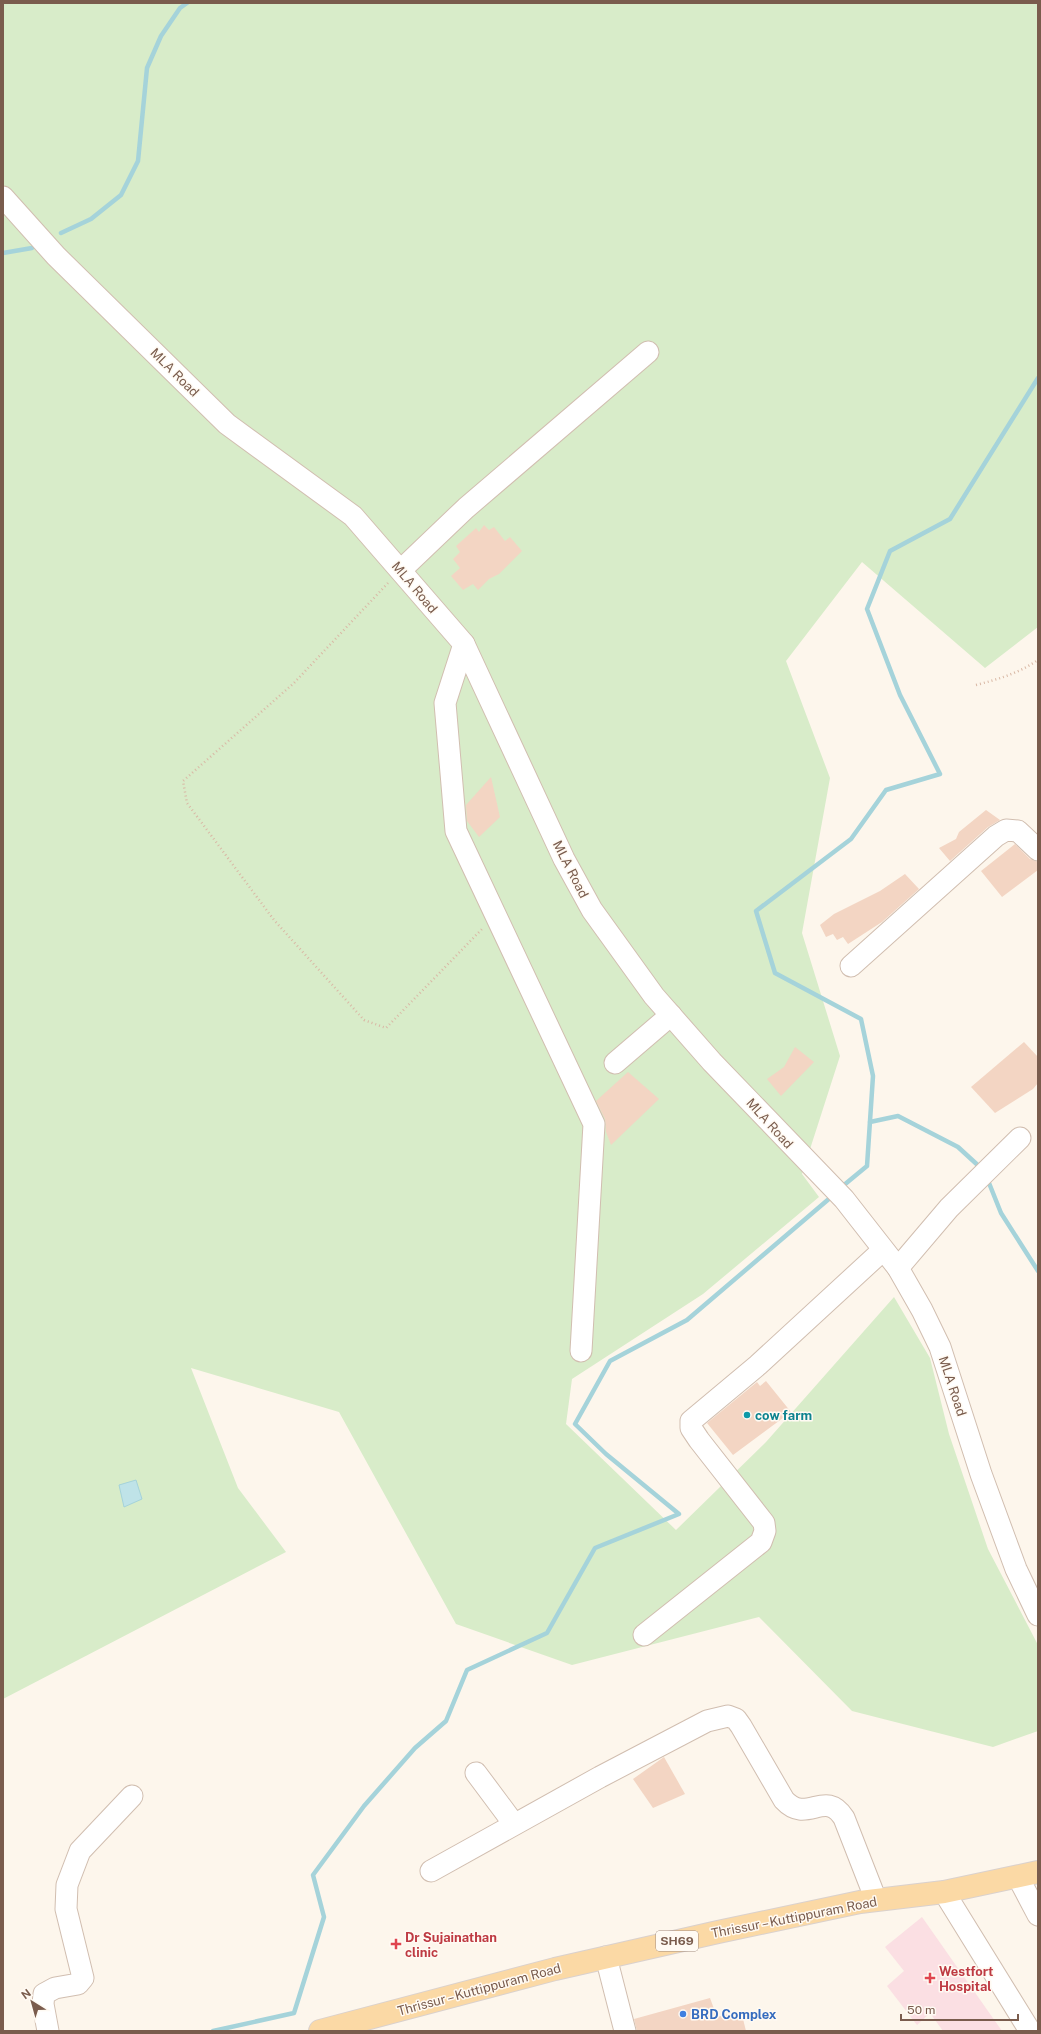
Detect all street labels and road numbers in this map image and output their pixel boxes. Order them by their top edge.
street label: MLA Road [147,345,202,400]
street label: MLA Road [389,559,440,616]
street label: MLA Road [550,838,591,900]
street label: MLA Road [743,1095,796,1152]
street label: MLA Road [936,1354,969,1418]
street label: Thrissur – Kuttippuram Road [710,1894,878,1941]
road number: SH69 [656,1931,698,1951]
street label: Thrissur – Kuttippuram Road [396,1960,562,2019]

